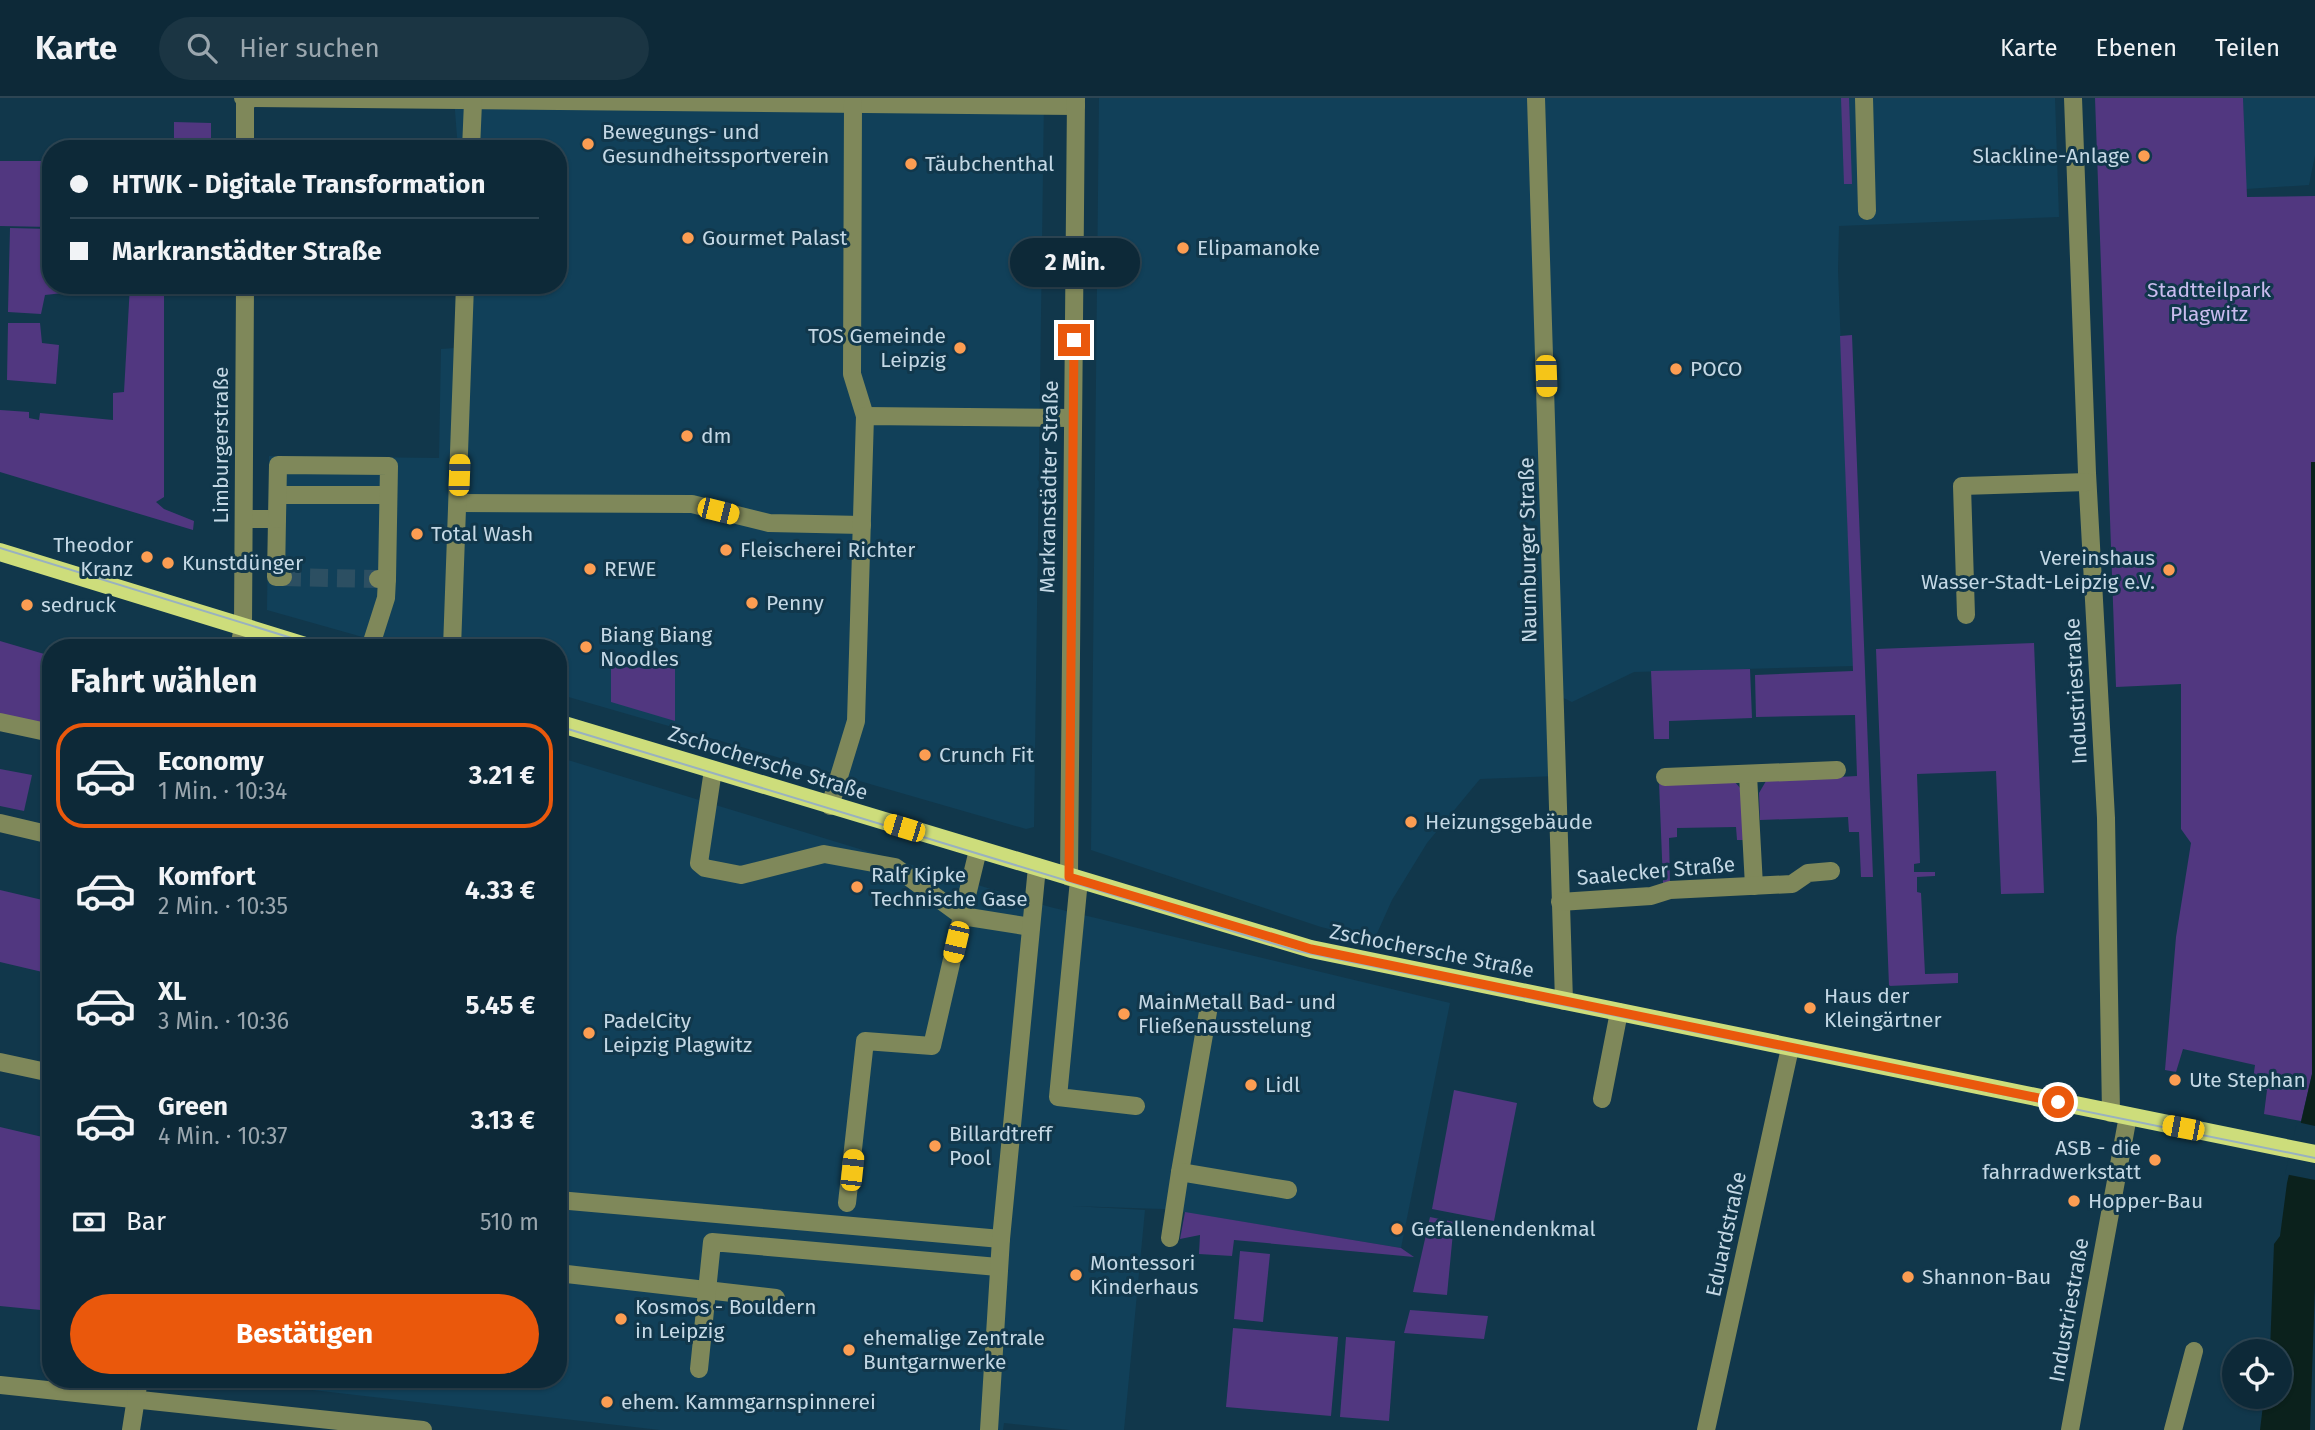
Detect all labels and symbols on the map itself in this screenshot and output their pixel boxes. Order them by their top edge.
place label: Bewegungs- und Gesundheitssportverein [602,119,829,169]
marker: Bewegungs- und Gesundheitssportverein [580,136,596,152]
place label: Slackline-Anlage [1973,143,2130,169]
marker: Slackline-Anlage [2136,148,2152,164]
place label: Täubchenthal [925,151,1054,177]
marker: Täubchenthal [903,156,919,172]
place label: Gourmet Palast [702,225,848,251]
marker: Gourmet Palast [680,230,696,246]
place label: Elipamanoke [1197,235,1320,261]
callout: 2 Min. [1009,238,1139,288]
marker: Elipamanoke [1175,240,1191,256]
park label: Stadtteilpark Plagwitz [2147,277,2271,327]
place label: TOS Gemeinde Leipzig [808,323,946,373]
route end [1058,324,1090,356]
marker: TOS Gemeinde Leipzig [952,340,968,356]
car [1535,355,1558,397]
place label: POCO [1690,356,1743,382]
marker: POCO [1668,361,1684,377]
street label: Limburgerstraße [208,367,234,523]
street label: Markranstädter Straße [1034,380,1064,594]
place label: dm [701,423,732,449]
marker: dm [679,428,695,444]
car [448,454,471,496]
street label: Naumburger Straße [1513,457,1543,643]
car [696,496,741,526]
place label: Total Wash [431,521,533,547]
marker: Total Wash [409,526,425,542]
place label: Theodor Kranz [53,532,133,582]
place label: Fleischerei Richter [740,537,915,563]
marker: Fleischerei Richter [718,542,734,558]
place label: Vereinshaus Wasser-Stadt-Leipzig e.V. [1921,545,2155,595]
marker: Theodor Kranz [139,549,155,565]
place label: Kunstdünger [182,550,303,576]
marker: Kunstdünger [160,555,176,571]
place label: REWE [604,556,657,582]
marker: REWE [582,561,598,577]
marker: Vereinshaus Wasser-Stadt-Leipzig e.V. [2161,562,2177,578]
place label: Penny [766,590,824,616]
place label: sedruck [41,592,116,618]
marker: Penny [744,595,760,611]
marker: sedruck [19,597,35,613]
street label: Industriestraße [2059,617,2093,765]
place label: Biang Biang Noodles [600,622,712,672]
marker: Biang Biang Noodles [578,639,594,655]
street label: Zschochersche Straße [665,720,871,806]
place label: Crunch Fit [939,742,1034,768]
marker: Crunch Fit [917,747,933,763]
place label: Heizungsgebäude [1425,809,1593,835]
car [881,812,928,844]
marker: Heizungsgebäude [1403,814,1419,830]
street label: Saalecker Straße [1576,851,1736,891]
place label: Ralf Kipke Technische Gase [871,862,1028,912]
marker: Ralf Kipke Technische Gase [849,879,865,895]
street label: Zschochersche Straße [1328,918,1536,984]
car [942,919,971,965]
place label: Haus der Kleingärtner [1824,983,1942,1033]
place label: MainMetall Bad- und Fließenausstelung [1138,989,1336,1039]
marker: Haus der Kleingärtner [1802,1000,1818,1016]
marker: MainMetall Bad- und Fließenausstelung [1116,1006,1132,1022]
place label: PadelCity Leipzig Plagwitz [603,1008,752,1058]
marker: PadelCity Leipzig Plagwitz [581,1025,597,1041]
place label: Ute Stephan [2189,1067,2306,1093]
place label: Lidl [1265,1072,1300,1098]
marker: Ute Stephan [2167,1072,2183,1088]
marker: Lidl [1243,1077,1259,1093]
route start [2042,1086,2074,1118]
car [2161,1114,2206,1142]
place label: Billardtreff Pool [949,1121,1054,1171]
place label: ASB - die fahrradwerkstatt [1982,1135,2141,1185]
marker: Billardtreff Pool [927,1138,943,1154]
car [840,1148,865,1192]
marker: ASB - die fahrradwerkstatt [2147,1152,2163,1168]
street label: Eduardstraße [1700,1169,1752,1299]
place label: Hopper-Bau [2088,1188,2203,1214]
marker: Hopper-Bau [2066,1193,2082,1209]
place label: Gefallenendenkmal [1411,1216,1596,1242]
marker: Gefallenendenkmal [1389,1221,1405,1237]
street label: Industriestraße [2044,1236,2094,1384]
place label: Montessori Kinderhaus [1090,1250,1199,1300]
place label: Shannon-Bau [1922,1264,2051,1290]
marker: Montessori Kinderhaus [1068,1267,1084,1283]
marker: Shannon-Bau [1900,1269,1916,1285]
place label: Kosmos - Bouldern in Leipzig [635,1294,817,1344]
marker: Kosmos - Bouldern in Leipzig [613,1311,629,1327]
place label: ehemalige Zentrale Buntgarnwerke [863,1325,1045,1375]
marker: ehemalige Zentrale Buntgarnwerke [841,1342,857,1358]
place label: ehem. Kammgarnspinnerei [621,1389,876,1415]
marker: ehem. Kammgarnspinnerei [599,1394,615,1410]

